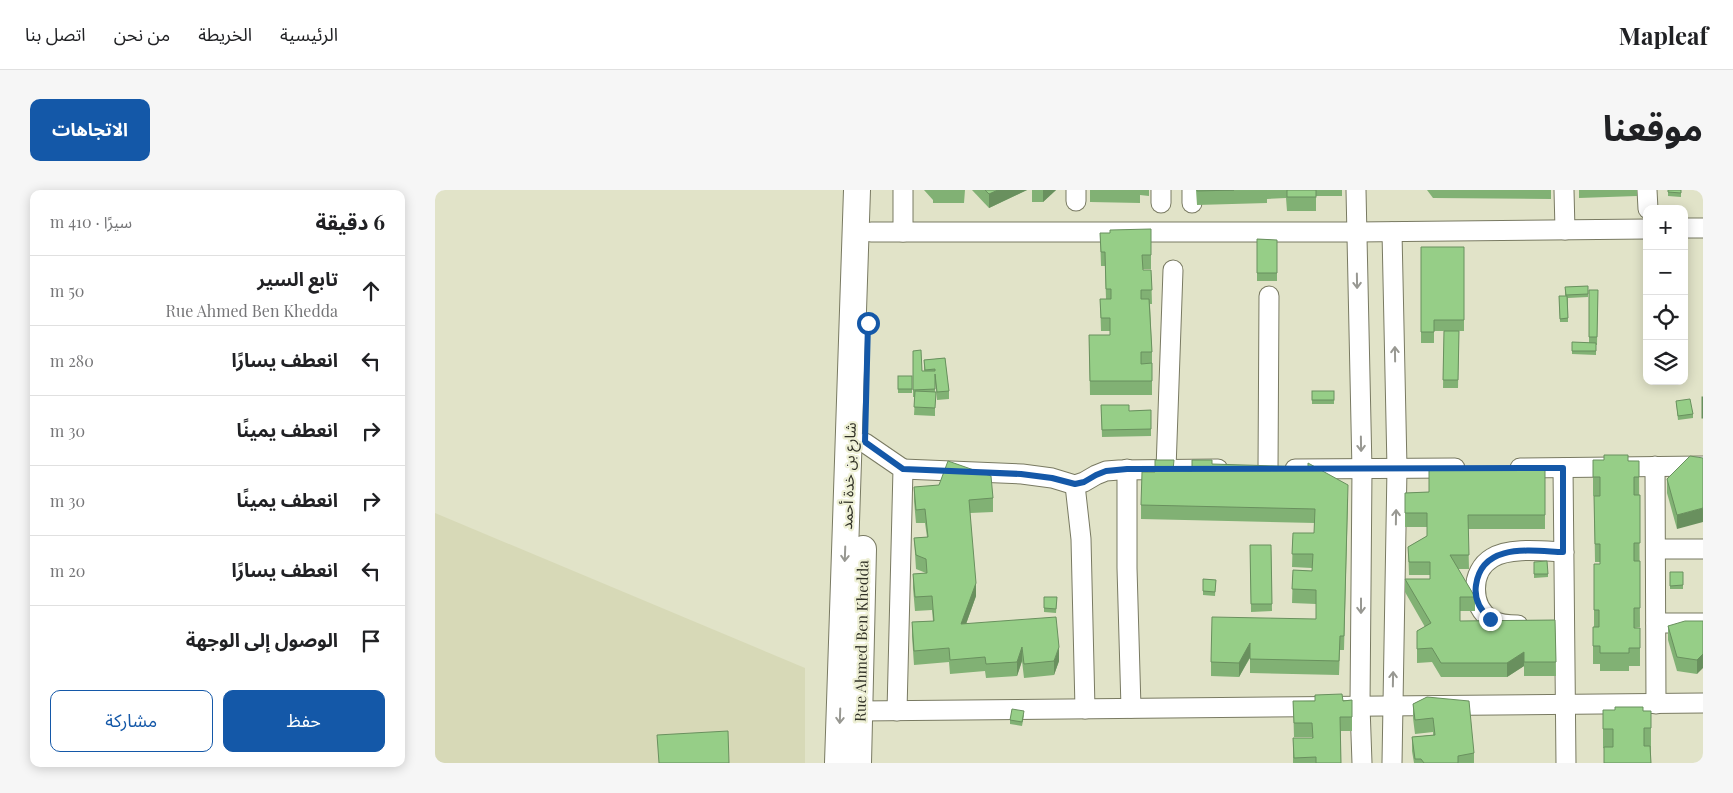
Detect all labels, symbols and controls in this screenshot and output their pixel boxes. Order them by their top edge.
text: Mapleaf [1619,19,1708,51]
text: اتصل بنا [25,22,86,46]
text: من نحن [114,22,170,46]
text: الخريطة [198,22,252,46]
text: الرئيسية [280,22,338,46]
button: الاتجاهات [30,99,150,161]
text: موقعنا [1603,103,1703,150]
map controls [1643,205,1688,385]
button: + [1643,205,1688,250]
text: 6 دقيقة [315,207,385,235]
text: سيرًا · 410 m [50,211,132,232]
button: − [1643,250,1688,295]
text: تابع السير [257,265,338,291]
one-way arrow [1352,272,1362,289]
icon: ahead [357,277,385,305]
text: 50 m [50,280,84,301]
button: locate [1643,295,1688,340]
text: Rue Ahmed Ben Khedda [166,300,338,321]
route start [857,312,880,335]
button: layers [1643,340,1688,385]
text: انعطف يسارًا [232,346,338,372]
icon: left [357,347,385,375]
one-way arrow [1390,347,1399,363]
text: 280 m [50,350,94,371]
text: انعطف يمينًا [236,416,338,442]
icon: right [357,417,385,445]
text: 30 m [50,420,85,441]
street label: شارع بن خدة أحمد [836,422,863,530]
one-way arrow [1356,435,1366,451]
text: انعطف يمينًا [236,486,338,512]
icon: right [357,487,385,515]
text: 30 m [50,490,85,511]
one-way arrow [1391,509,1401,526]
one-way arrow [840,545,850,561]
text: انعطف يسارًا [232,556,338,582]
icon: left [357,557,385,585]
street label: Rue Ahmed Ben Khedda [850,559,872,722]
text: 20 m [50,560,85,581]
one-way arrow [1356,598,1366,614]
route end [1479,608,1502,631]
text: الوصول إلى الوجهة [186,626,338,652]
icon: arrive [357,627,385,655]
one-way arrow [1388,672,1398,688]
button: مشاركة [50,690,213,752]
button: حفظ [223,690,385,752]
one-way arrow [835,708,844,724]

